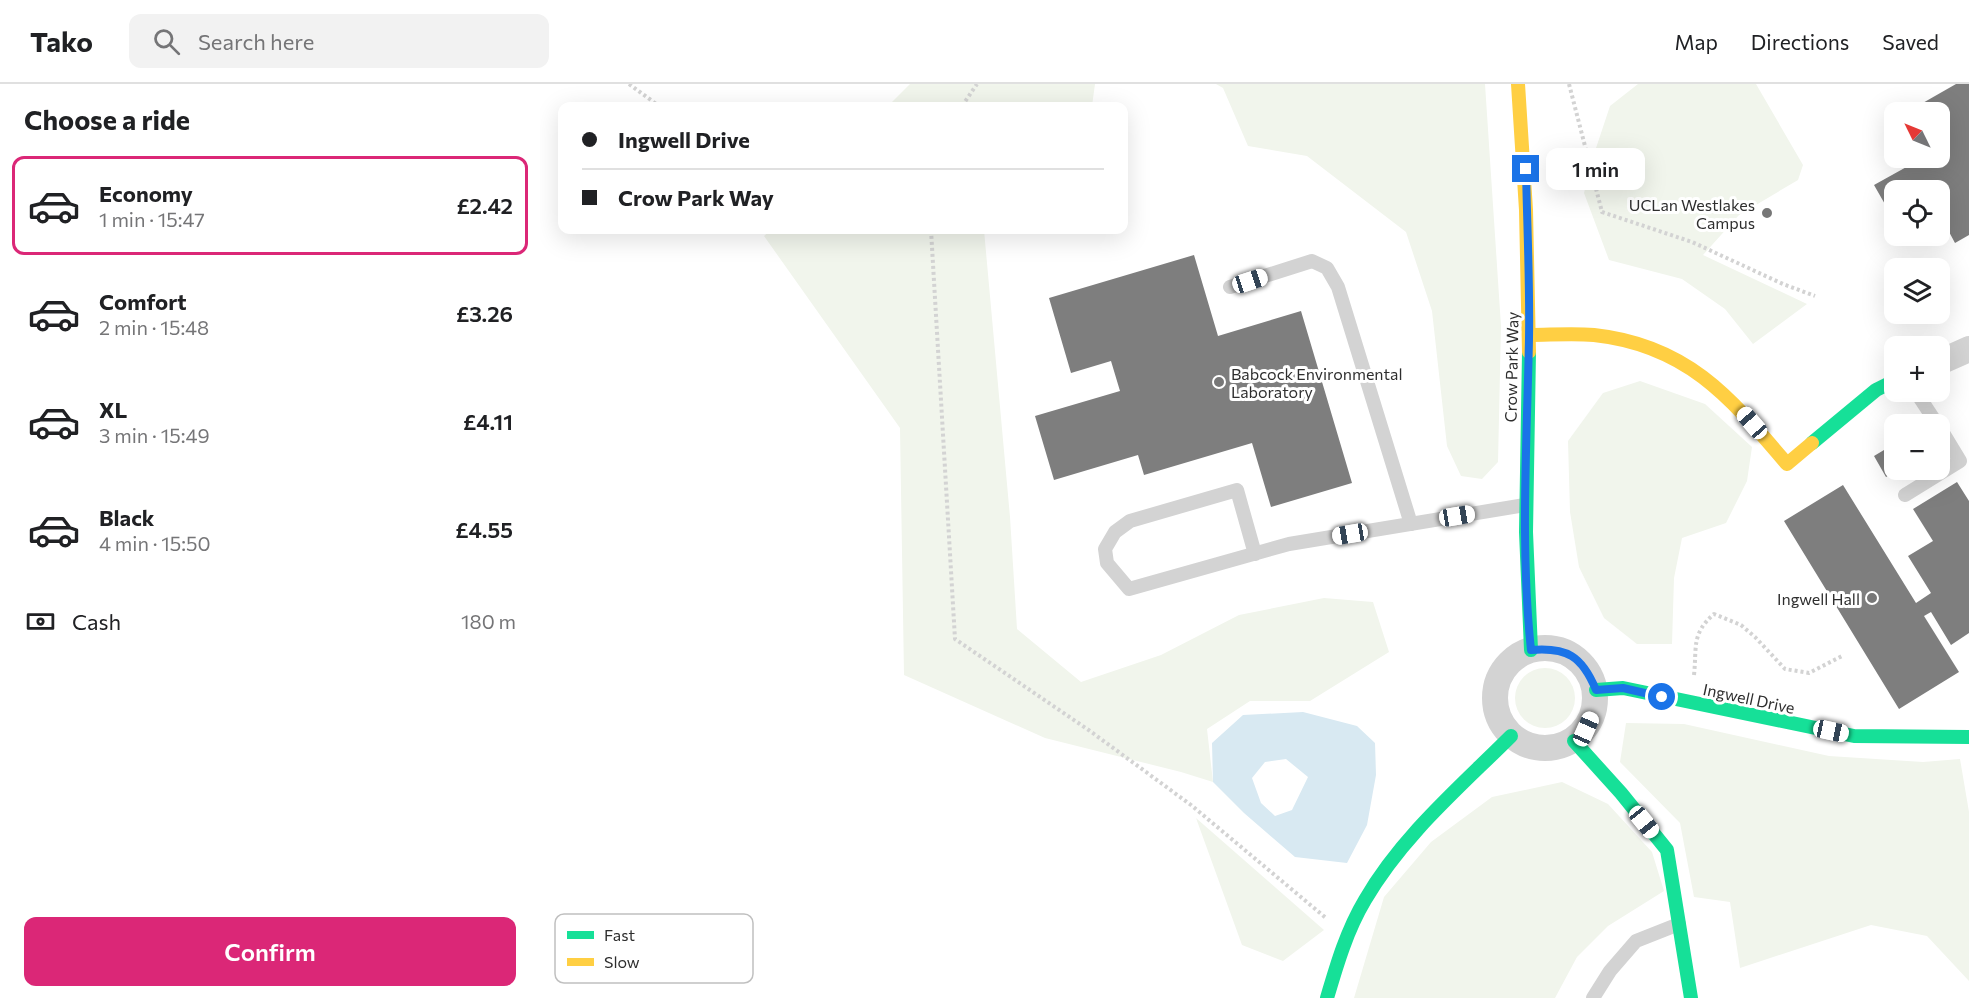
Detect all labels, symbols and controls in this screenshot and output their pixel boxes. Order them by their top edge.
search box [129,14,549,68]
text: Tako [30,24,93,58]
icon: search [150,25,183,58]
text: Search here [198,28,314,55]
text: Map [1675,29,1718,54]
text: Directions [1751,29,1849,54]
text: Saved [1882,29,1939,54]
north arrow [1884,102,1950,168]
map controls [1884,102,1950,480]
text: Choose a ride [24,103,190,136]
text: Ingwell Drive [618,126,750,153]
callout: 1 min [1547,148,1646,190]
route end [1512,155,1539,182]
text: 1 min [1572,157,1619,181]
icon: car [27,179,81,233]
text: Economy [99,180,193,207]
button: locate [1884,180,1950,246]
text: Crow Park Way [618,184,774,211]
text: £2.42 [456,192,513,219]
place label: UCLan Westlakes Campus [1629,195,1755,232]
marker: UCLan Westlakes Campus [1760,206,1774,220]
text: 1 min · 15:47 [99,207,205,231]
button: layers [1884,258,1950,324]
car [1230,267,1270,295]
icon: car [27,287,81,341]
text: Comfort [99,288,187,315]
text: £3.26 [456,300,513,327]
street label: Crow Park Way [1501,311,1521,423]
text: 2 min · 15:48 [99,315,209,339]
button: + [1884,336,1950,402]
place label: Babcock Environmental Laboratory [1231,364,1402,401]
marker: Babcock Environmental Laboratory [1212,375,1226,389]
icon: car [27,395,81,449]
text: XL [99,396,127,423]
car [1733,404,1771,442]
text: £4.11 [463,408,513,435]
button: − [1884,414,1950,480]
text: 3 min · 15:49 [99,423,210,447]
icon: car [27,503,81,557]
text: Black [99,504,154,531]
car [1438,504,1476,528]
text: £4.55 [455,516,513,543]
car [1331,522,1369,546]
text: 4 min · 15:50 [99,531,211,555]
place label: Ingwell Hall [1777,589,1860,608]
marker: Ingwell Hall [1865,591,1879,605]
icon: cash [24,605,57,638]
text: Cash [72,608,121,635]
text: 180 m [461,609,516,633]
street label: Ingwell Drive [1701,679,1797,717]
route start [1648,683,1675,710]
car [1570,709,1602,749]
car [1812,718,1850,744]
car [1626,802,1662,842]
legend [555,914,753,983]
button: Confirm [24,917,516,986]
text: Fast [604,925,635,944]
text: Slow [604,952,640,971]

